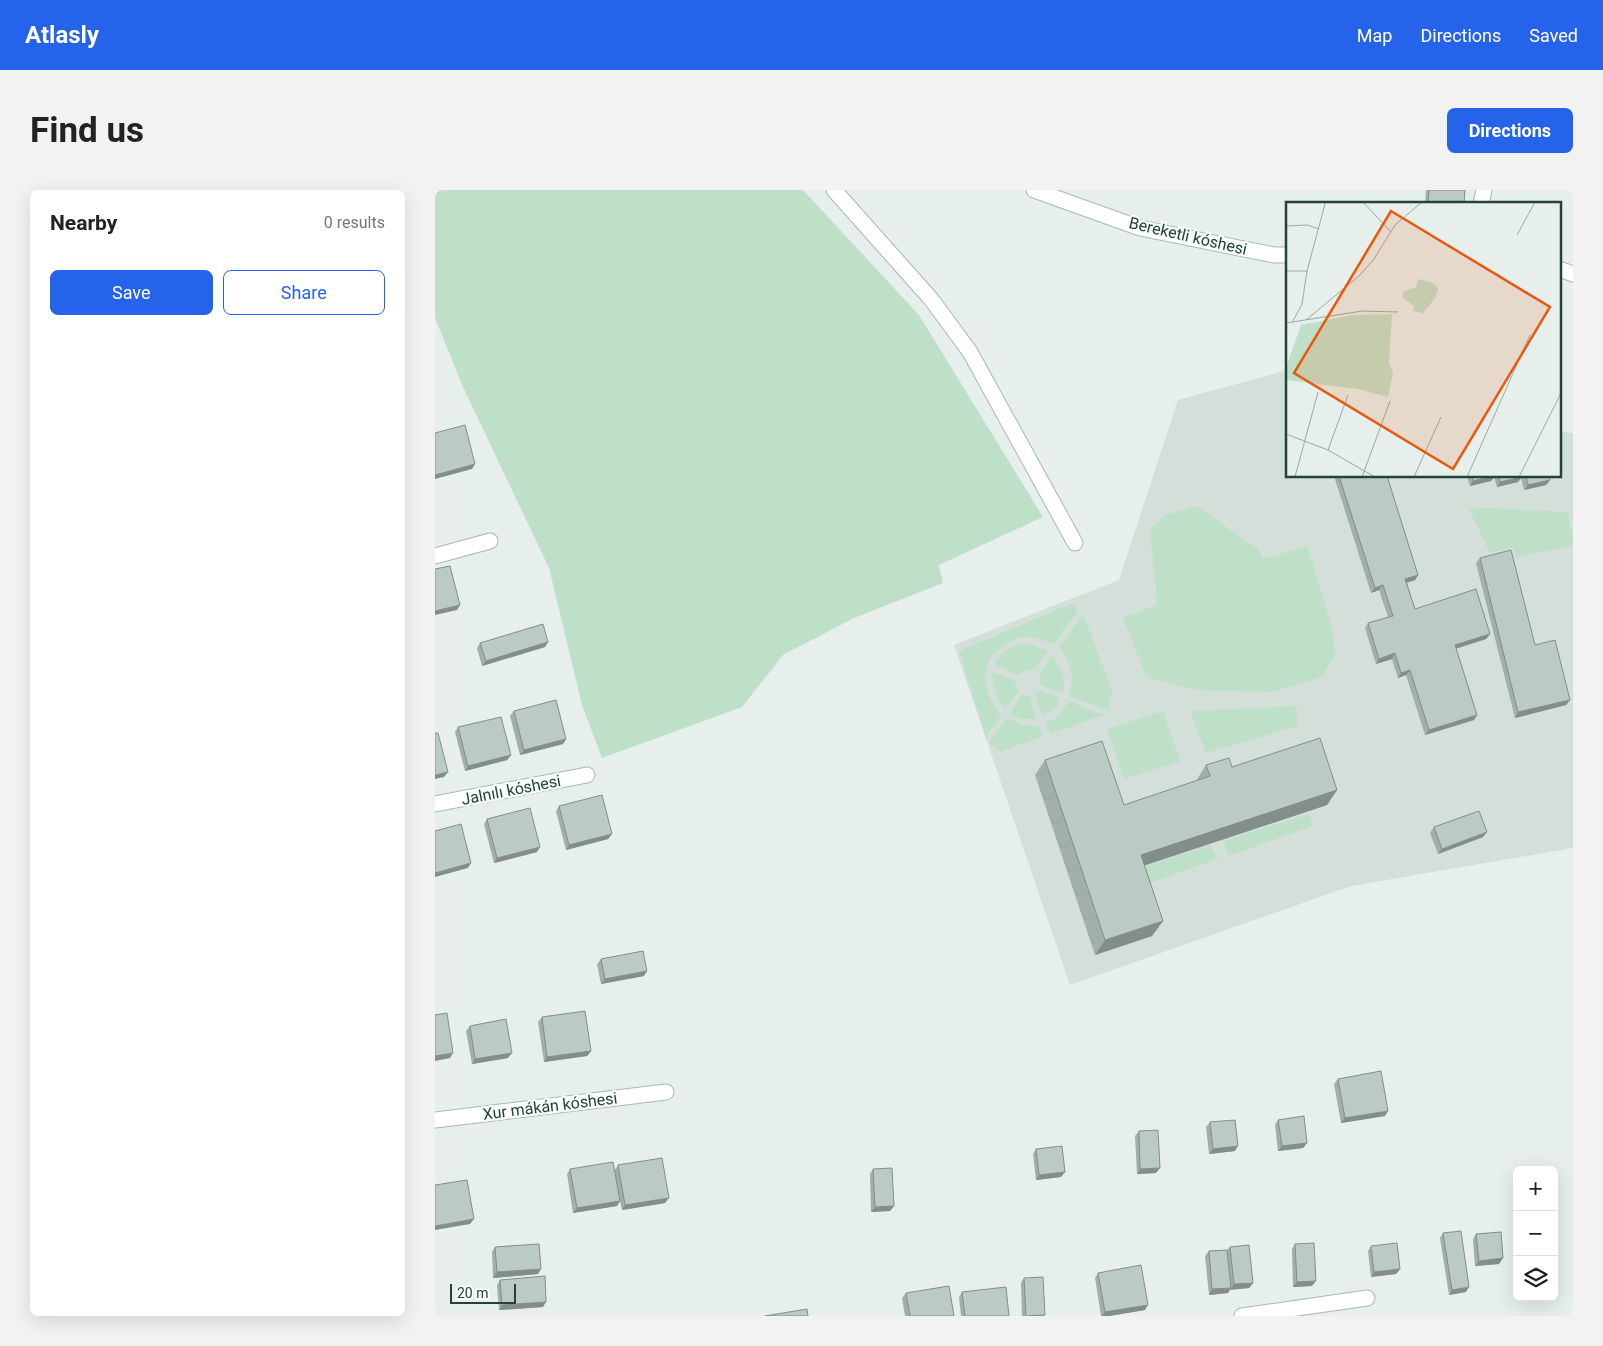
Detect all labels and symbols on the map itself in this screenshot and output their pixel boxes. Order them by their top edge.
inset map [1286,202,1561,478]
street label: Bereketli kóshesi [1127,213,1249,259]
street label: Jalnılı kóshesi [460,771,562,809]
street label: Xur mákán kóshesi [482,1088,618,1124]
scale bar [450,1281,516,1304]

